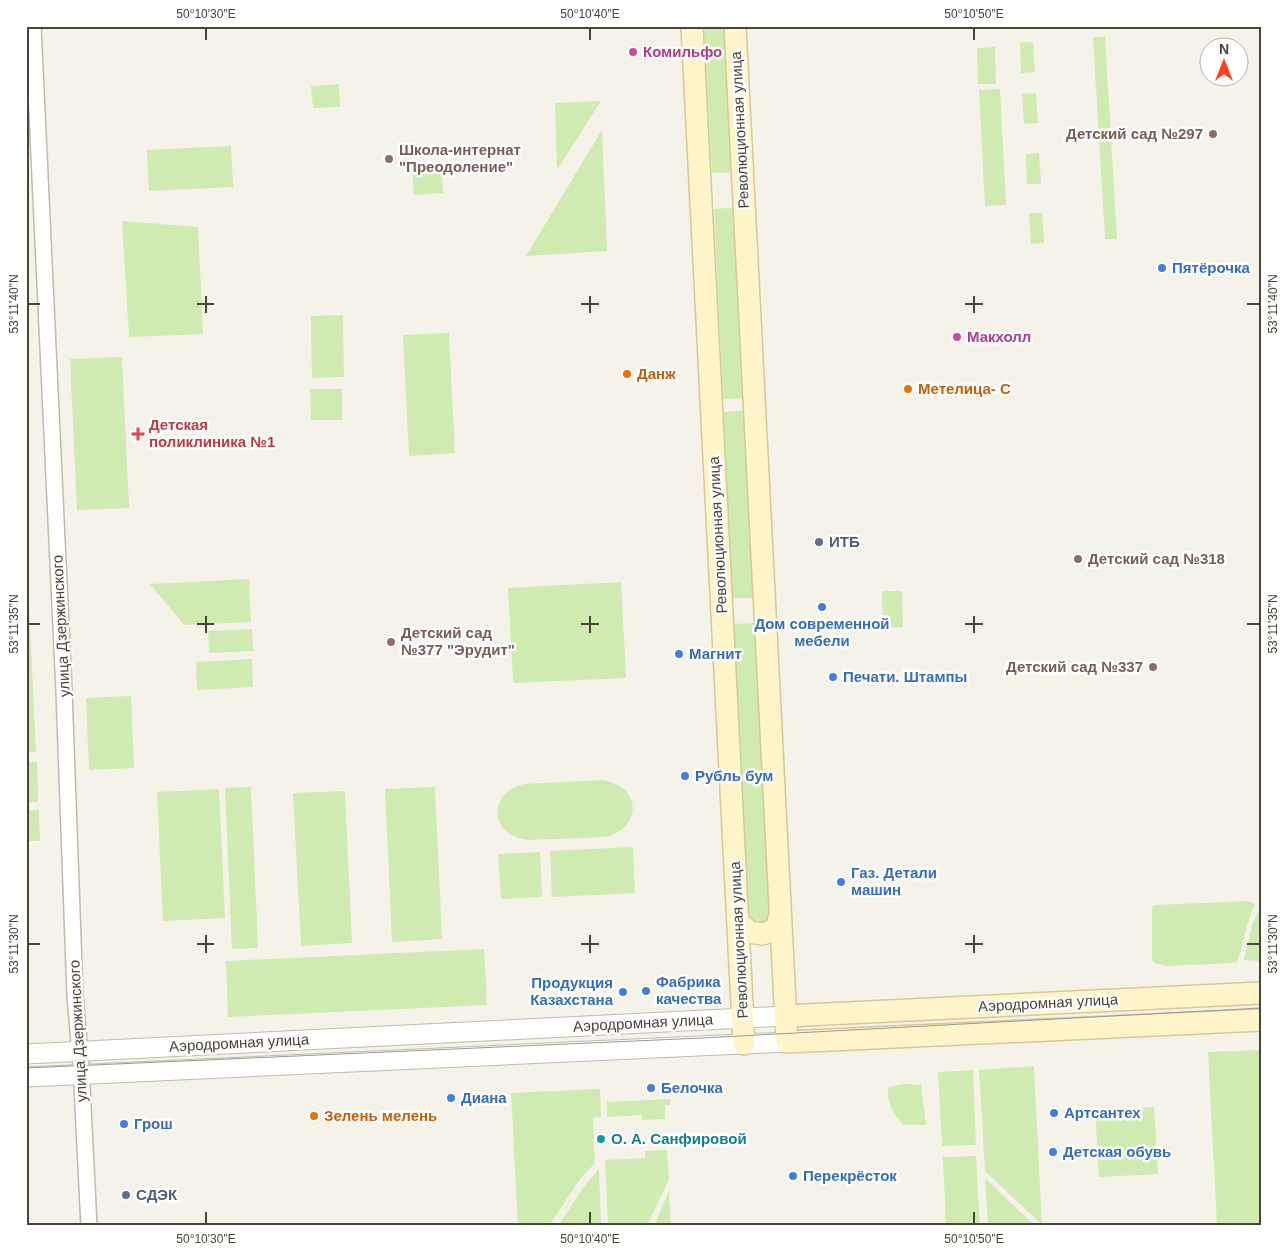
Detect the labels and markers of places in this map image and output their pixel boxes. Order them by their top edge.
place label: Комильфо [643,43,722,60]
marker: Комильфо [627,46,639,58]
place label: Детский сад №297 [1066,125,1203,142]
marker: Детский сад №297 [1207,128,1219,140]
place label: Школа-интернат "Преодоление" [399,141,521,175]
marker: Школа-интернат "Преодоление" [383,153,395,165]
place label: Пятёрочка [1172,259,1250,276]
marker: Пятёрочка [1156,262,1168,274]
place label: Макхолл [967,328,1031,345]
marker: Макхолл [951,331,963,343]
place label: Данж [637,365,676,382]
marker: Данж [621,368,633,380]
place label: Метелица- С [918,380,1011,397]
marker: Метелица- С [902,383,914,395]
place label: Детская поликлиника №1 [149,416,275,450]
marker: Детская поликлиника №1 [131,427,145,441]
place label: ИТБ [829,533,860,550]
marker: ИТБ [813,536,825,548]
place label: Детский сад №318 [1088,550,1225,567]
marker: Детский сад №318 [1072,553,1084,565]
marker: Дом современной мебели [816,601,828,613]
place label: Дом современной мебели [754,615,890,649]
place label: Детский сад №377 "Эрудит" [401,624,515,658]
marker: Детский сад №377 "Эрудит" [385,636,397,648]
place label: Магнит [689,645,742,662]
marker: Магнит [673,648,685,660]
place label: Детский сад №337 [1006,658,1143,675]
marker: Детский сад №337 [1147,661,1159,673]
place label: Печати. Штампы [843,668,967,685]
marker: Печати. Штампы [827,671,839,683]
place label: Рубль бум [695,767,773,784]
marker: Рубль бум [679,770,691,782]
place label: Газ. Детали машин [851,864,937,898]
marker: Газ. Детали машин [835,876,847,888]
place label: Фабрика качества [656,973,722,1007]
place label: Продукция Казахстана [530,974,614,1008]
marker: Фабрика качества [640,985,652,997]
marker: Продукция Казахстана [617,986,629,998]
place label: Белочка [661,1079,723,1096]
marker: Белочка [645,1082,657,1094]
place label: Диана [461,1089,507,1106]
marker: Диана [445,1092,457,1104]
place label: Артсантех [1064,1104,1141,1121]
place label: Зелень мелень [324,1107,437,1124]
marker: Артсантех [1048,1107,1060,1119]
marker: Зелень мелень [308,1110,320,1122]
place label: Грош [134,1115,173,1132]
marker: Грош [118,1118,130,1130]
place label: О. А. Санфировой [611,1130,747,1147]
marker: О. А. Санфировой [595,1133,607,1145]
place label: Детская обувь [1063,1143,1171,1160]
marker: Детская обувь [1047,1146,1059,1158]
place label: Перекрёсток [803,1167,897,1184]
marker: Перекрёсток [787,1170,799,1182]
place label: СДЭК [136,1186,178,1203]
marker: СДЭК [120,1189,132,1201]

